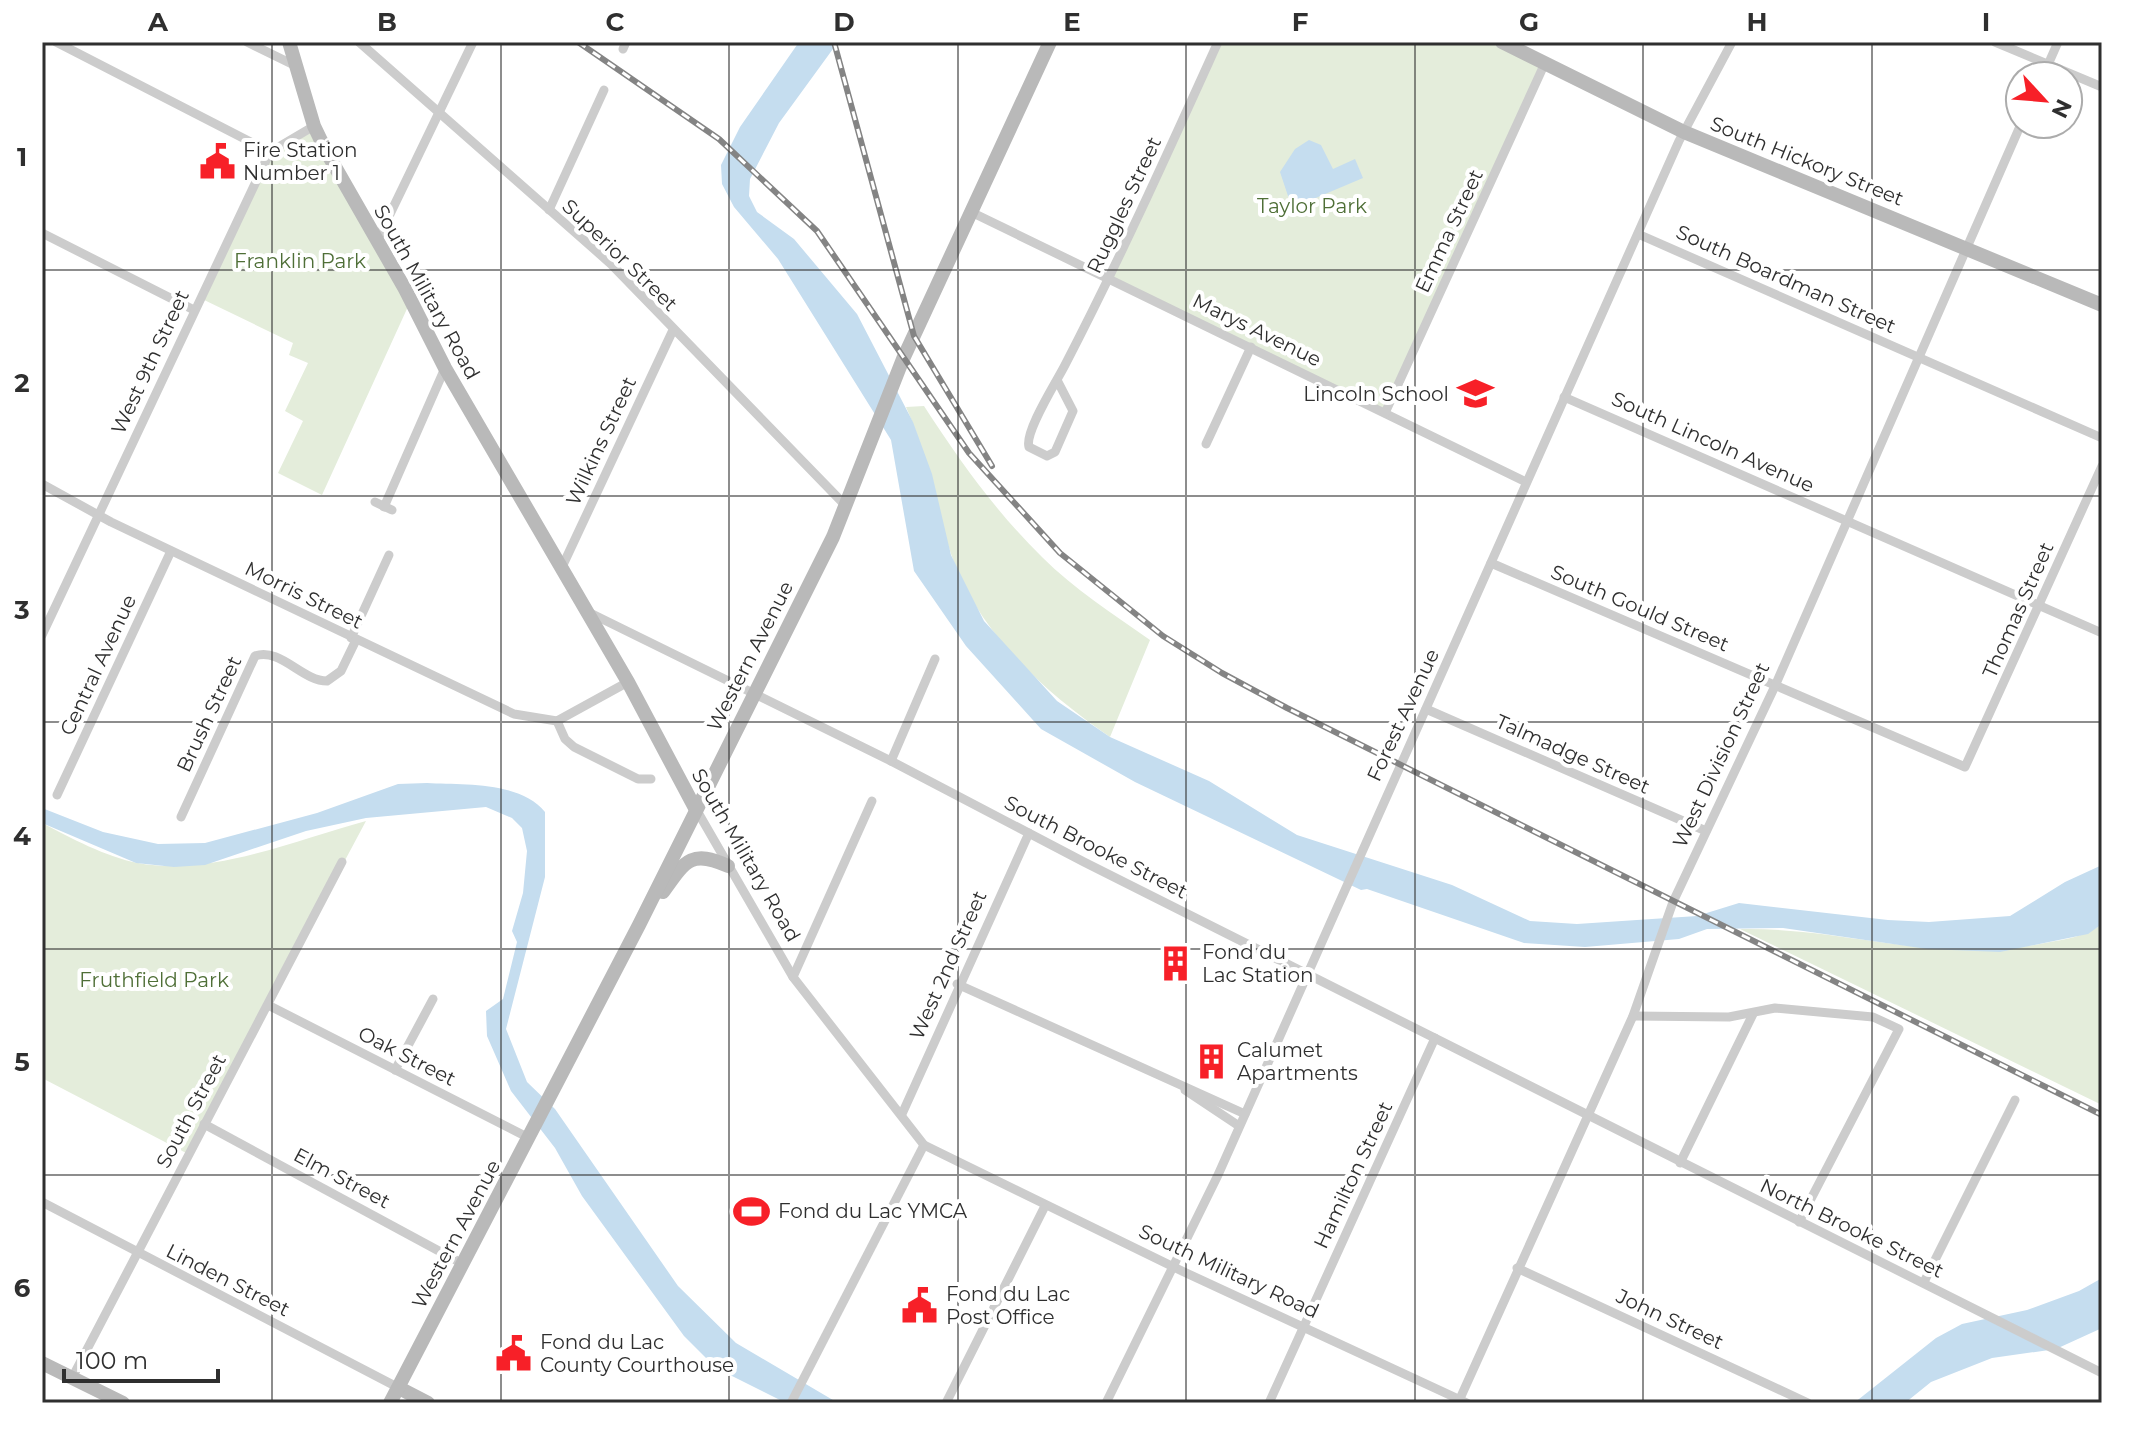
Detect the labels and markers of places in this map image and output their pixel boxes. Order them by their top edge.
place label: Fire Station Number 1 [243,138,358,185]
public building icon: Fire Station Number 1 [198,143,236,181]
school or university icon: Lincoln School [1456,375,1494,413]
place label: Lincoln School [1303,382,1449,406]
place label: Fond du Lac Station [1202,940,1313,987]
building icon: Fond du Lac Station [1157,945,1195,983]
place label: Calumet Apartments [1237,1038,1358,1085]
building icon: Calumet Apartments [1192,1042,1230,1080]
sports icon: Fond du Lac YMCA [733,1192,771,1230]
place label: Fond du Lac YMCA [778,1199,968,1223]
place label: Fond du Lac Post Office [946,1282,1070,1329]
public building icon: Fond du Lac Post Office [901,1286,939,1324]
place label: Fond du Lac County Courthouse [540,1330,734,1377]
public building icon: Fond du Lac County Courthouse [495,1335,533,1373]

